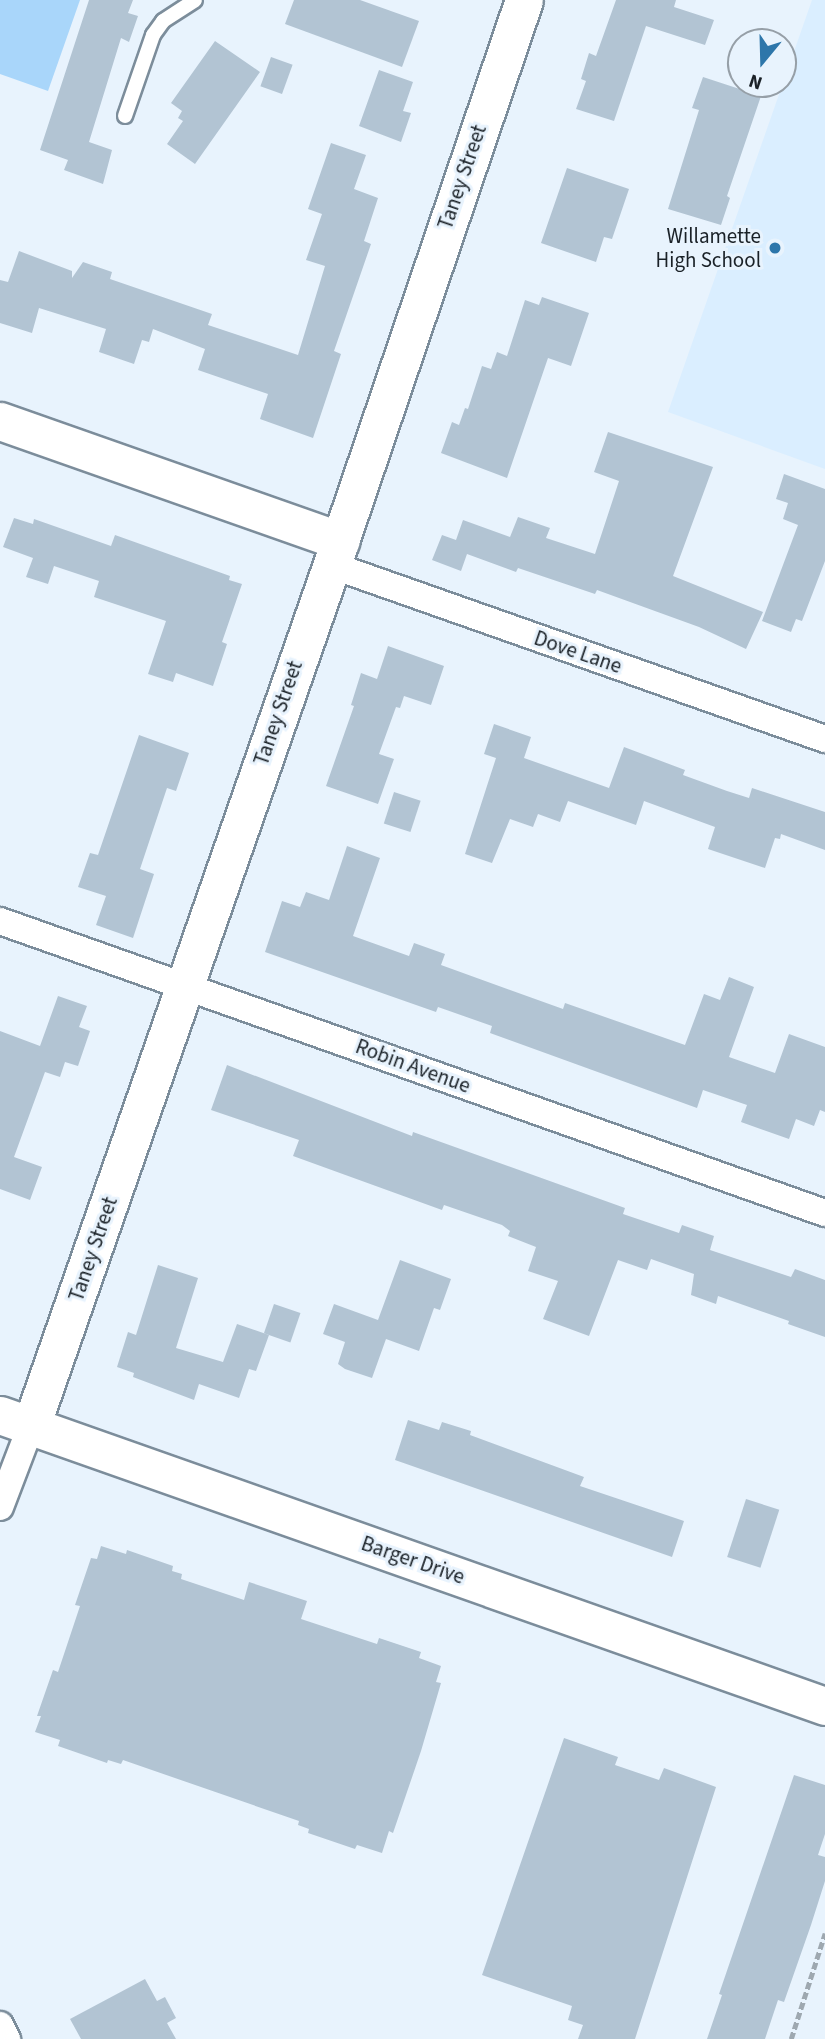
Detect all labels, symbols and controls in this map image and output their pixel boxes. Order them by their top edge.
north arrow [727,28,797,98]
text: N [745,67,766,96]
street label: Taney Street [432,121,492,233]
place label: Willamette High School [656,223,761,273]
marker: Willamette High School [767,240,783,256]
street label: Dove Lane [531,625,625,679]
street label: Taney Street [248,657,308,769]
street label: Robin Avenue [352,1034,474,1098]
street label: Taney Street [63,1193,123,1305]
street label: Barger Drive [358,1531,468,1589]

